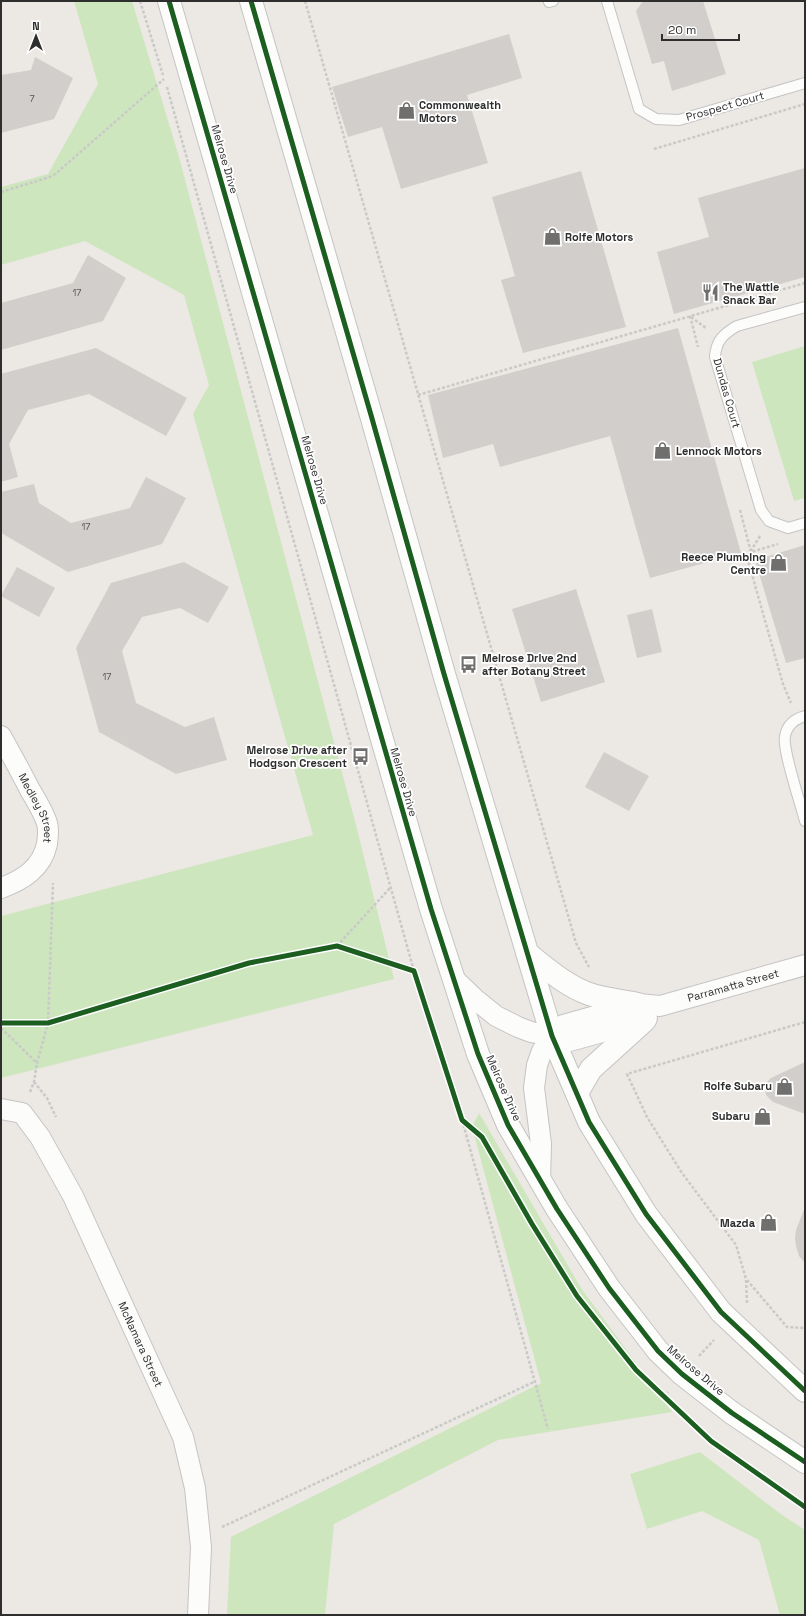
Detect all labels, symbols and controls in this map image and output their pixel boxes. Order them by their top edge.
north arrow [16,16,56,56]
scale bar [662,16,739,42]
text: N [32,19,40,33]
text: 20 m [668,22,696,38]
street label: Prospect Court [684,88,766,124]
house number: 7 [29,93,35,105]
place label: Commonwealth Motors [419,98,501,125]
shop icon: Commonwealth Motors [396,101,416,121]
street label: Melrose Drive [208,123,242,195]
shop icon: Rolfe Motors [542,227,562,247]
place label: Rolfe Motors [565,230,633,244]
place label: The Wattle Snack Bar [723,280,779,307]
restaurant icon: The Wattle Snack Bar [700,283,720,303]
house number: 17 [73,287,81,299]
street label: Dundas Court [710,356,744,430]
street label: Melrose Drive [298,434,332,506]
shop icon: Lennock Motors [653,441,673,461]
place label: Lennock Motors [676,444,762,458]
house number: 17 [82,521,90,533]
place label: Reece Plumbing Centre [681,550,766,577]
shop icon: Reece Plumbing Centre [769,553,789,573]
place label: Melrose Drive 2nd after Botany Street [482,651,586,678]
bus stop icon: Melrose Drive 2nd after Botany Street [459,654,479,674]
house number: 17 [103,671,111,683]
place label: Melrose Drive after Hodgson Crescent [246,743,348,770]
bus stop icon: Melrose Drive after Hodgson Crescent [350,746,370,766]
street label: Melrose Drive [387,746,421,818]
street label: Medley Street [16,771,55,844]
street label: Parramatta Street [686,966,780,1005]
street label: Melrose Drive [483,1053,525,1123]
shop icon: Rolfe Subaru [775,1076,795,1096]
place label: Rolfe Subaru [704,1079,772,1093]
shop icon: Subaru [753,1106,773,1126]
place label: Subaru [712,1109,750,1123]
shop icon: Mazda [758,1213,778,1233]
place label: Mazda [720,1216,756,1230]
street label: McNamara Street [115,1299,166,1389]
street label: Melrose Drive [664,1342,728,1398]

